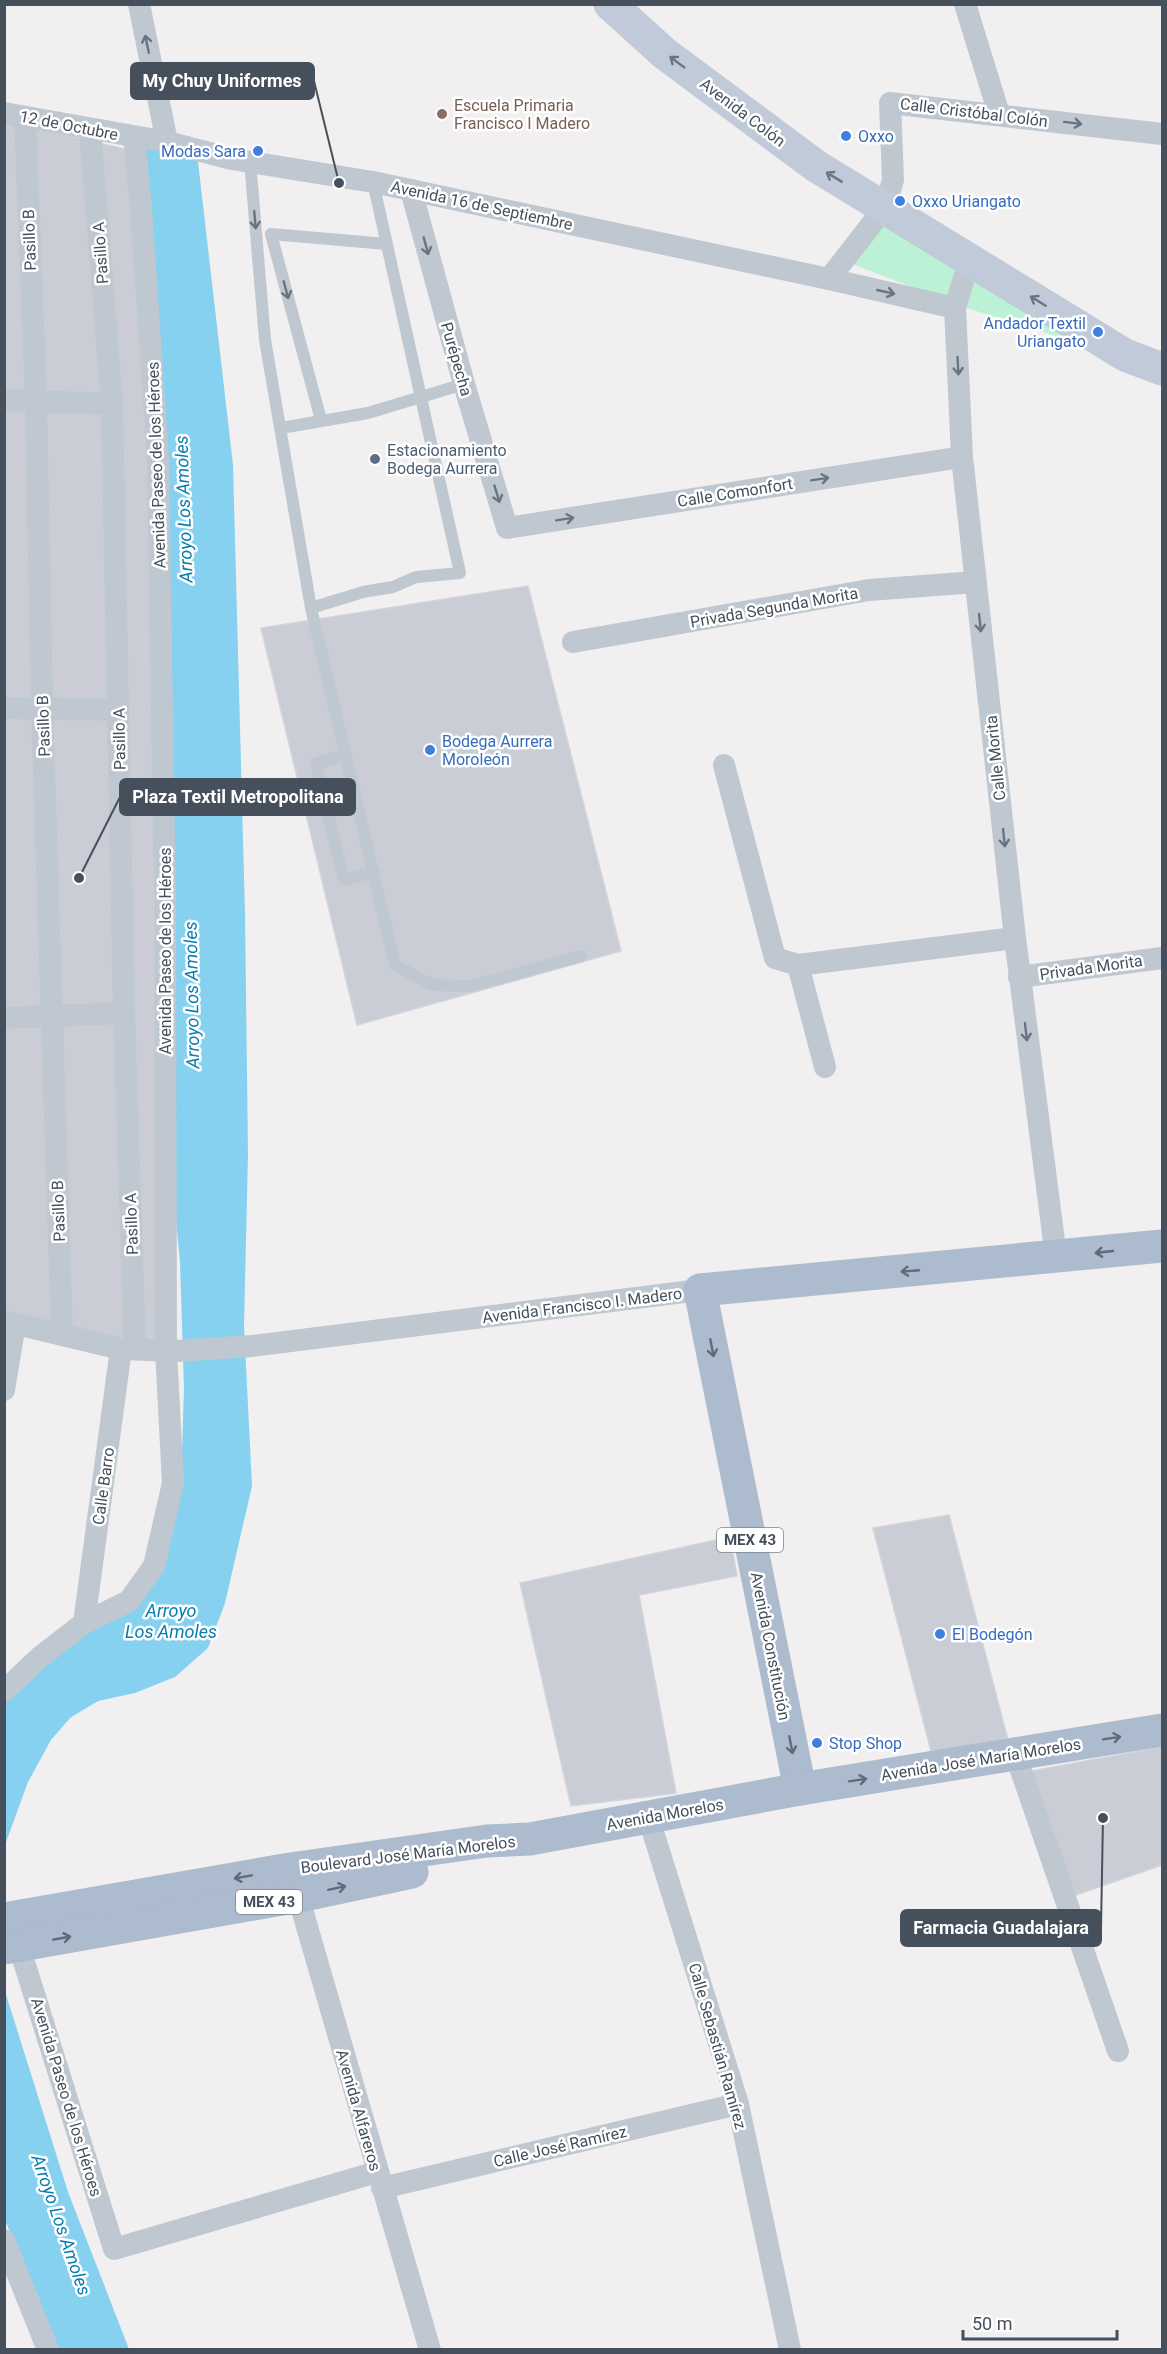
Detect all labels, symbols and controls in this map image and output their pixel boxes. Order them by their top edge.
one-way arrow [141,34,152,54]
one-way arrow [669,56,685,69]
callout: My Chuy Uniformes [131,63,314,99]
text: My Chuy Uniformes [142,70,302,91]
street label: Avenida Colón [696,74,789,151]
street label: Calle Cristóbal Colón [899,94,1049,131]
place label: Escuela Primaria Francisco I Madero [454,96,590,133]
street label: 12 de Octubre [18,107,120,144]
marker: Escuela Primaria Francisco I Madero [435,107,449,121]
one-way arrow [1063,118,1083,129]
place label: Oxxo [858,127,894,146]
marker: Oxxo [839,129,853,143]
place label: Modas Sara [161,142,246,161]
marker: Modas Sara [251,144,265,158]
one-way arrow [826,170,843,182]
street label: Avenida 16 de Septiembre [389,177,575,234]
place label: Oxxo Uriangato [912,192,1021,211]
marker: Oxxo Uriangato [893,194,907,208]
street label: Pasillo B [19,209,40,271]
one-way arrow [250,209,261,229]
street label: Pasillo A [89,221,112,285]
one-way arrow [421,236,432,255]
one-way arrow [280,280,292,299]
one-way arrow [876,286,895,298]
one-way arrow [1030,294,1047,306]
place label: Andador Textil Uriangato [984,314,1086,351]
street label: Purépecha [437,320,476,398]
marker: Andador Textil Uriangato [1091,325,1105,339]
one-way arrow [952,356,963,376]
street label: Avenida Paseo de los Héroes [143,361,170,569]
water label: Arroyo Los Amoles [170,435,197,584]
place label: Estacionamiento Bodega Aurrera [387,441,507,478]
marker: Estacionamiento Bodega Aurrera [368,452,382,466]
street label: Calle Comonfort [676,474,794,511]
one-way arrow [810,474,830,485]
one-way arrow [492,484,503,503]
one-way arrow [555,513,575,524]
street label: Privada Segunda Morita [689,583,859,632]
one-way arrow [975,613,986,633]
street label: Pasillo B [33,695,54,757]
street label: Pasillo A [109,707,130,770]
street label: Calle Morita [982,714,1009,802]
place label: Bodega Aurrera Moroleón [442,732,552,769]
marker: Bodega Aurrera Moroleón [423,743,437,757]
callout: Plaza Textil Metropolitana [120,779,355,815]
text: Plaza Textil Metropolitana [132,786,344,807]
one-way arrow [999,827,1010,847]
street label: Avenida Paseo de los Héroes [156,848,175,1054]
water label: Arroyo Los Amoles [180,921,203,1070]
street label: Privada Morita [1038,951,1144,984]
one-way arrow [1021,1021,1032,1041]
street label: Pasillo B [48,1180,69,1242]
street label: Pasillo A [121,1192,142,1255]
one-way arrow [1095,1247,1115,1258]
one-way arrow [901,1266,921,1277]
street label: Avenida Francisco I. Madero [481,1284,683,1327]
one-way arrow [707,1337,718,1357]
street label: Calle Barro [89,1446,118,1526]
road number: MEX 43 [717,1528,783,1552]
street label: Avenida Constitución [747,1570,794,1722]
water label: Arroyo Los Amoles [125,1600,217,1642]
place label: El Bodegón [952,1625,1033,1644]
marker: El Bodegón [933,1627,947,1641]
one-way arrow [1102,1732,1122,1743]
place label: Stop Shop [829,1734,902,1753]
street label: Avenida José María Morelos [880,1734,1082,1785]
one-way arrow [786,1735,797,1754]
marker: Stop Shop [810,1736,824,1750]
one-way arrow [847,1774,867,1785]
street label: Avenida Morelos [605,1795,725,1834]
street label: Boulevard José María Morelos [300,1832,517,1877]
one-way arrow [234,1872,254,1883]
one-way arrow [326,1882,346,1893]
road number: MEX 43 [236,1890,302,1914]
callout: Farmacia Guadalajara [901,1910,1101,1946]
text: Farmacia Guadalajara [913,1917,1089,1938]
one-way arrow [52,1932,71,1943]
street label: Calle Sebastián Ramírez [685,1961,750,2132]
street label: Avenida Paseo de los Héroes [27,1995,106,2199]
street label: Avenida Alfareros [332,2047,385,2173]
street label: Calle José Ramírez [492,2122,629,2171]
water label: Arroyo Los Amoles [27,2151,95,2298]
scale bar [963,2303,1118,2341]
text: 50 m [972,2313,1012,2334]

